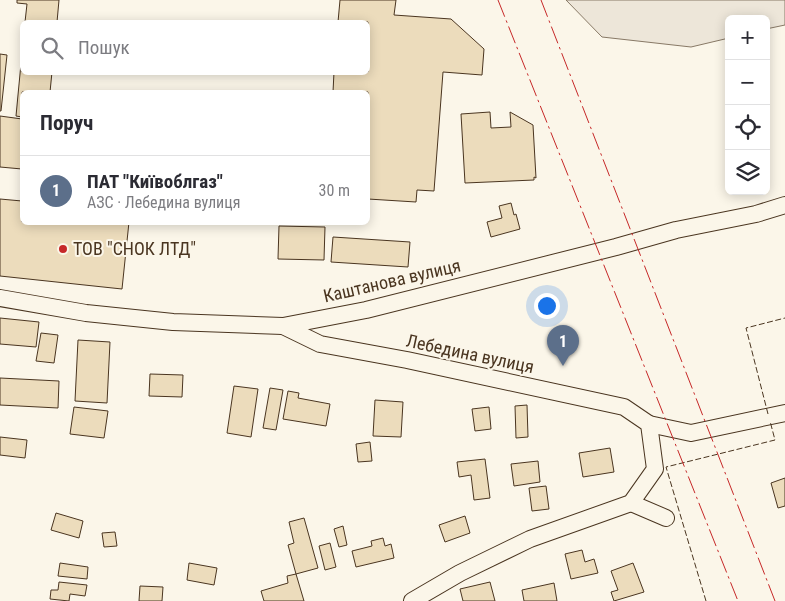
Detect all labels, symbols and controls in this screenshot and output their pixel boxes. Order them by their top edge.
map controls [725,15,770,195]
button: + [725,15,770,60]
search box [20,20,370,75]
icon: search [38,34,66,62]
text: Пошук [78,36,130,59]
button: − [725,60,770,105]
button: locate [725,105,770,150]
text: Поруч [40,111,93,135]
button: layers [725,150,770,195]
text: ПАТ "Київоблгаз" [87,170,223,193]
text: 1 [52,181,60,200]
text: 30 m [318,181,350,200]
text: АЗС · Лебедина вулиця [87,193,240,212]
place label: ТОВ "СНОК ЛТД" [73,238,196,259]
marker: ТОВ "СНОК ЛТД" [57,243,69,255]
street label: Каштанова вулиця [321,255,463,307]
your location [534,293,560,319]
pin: 1 [547,325,579,366]
street label: Лебедина вулиця [404,330,536,377]

